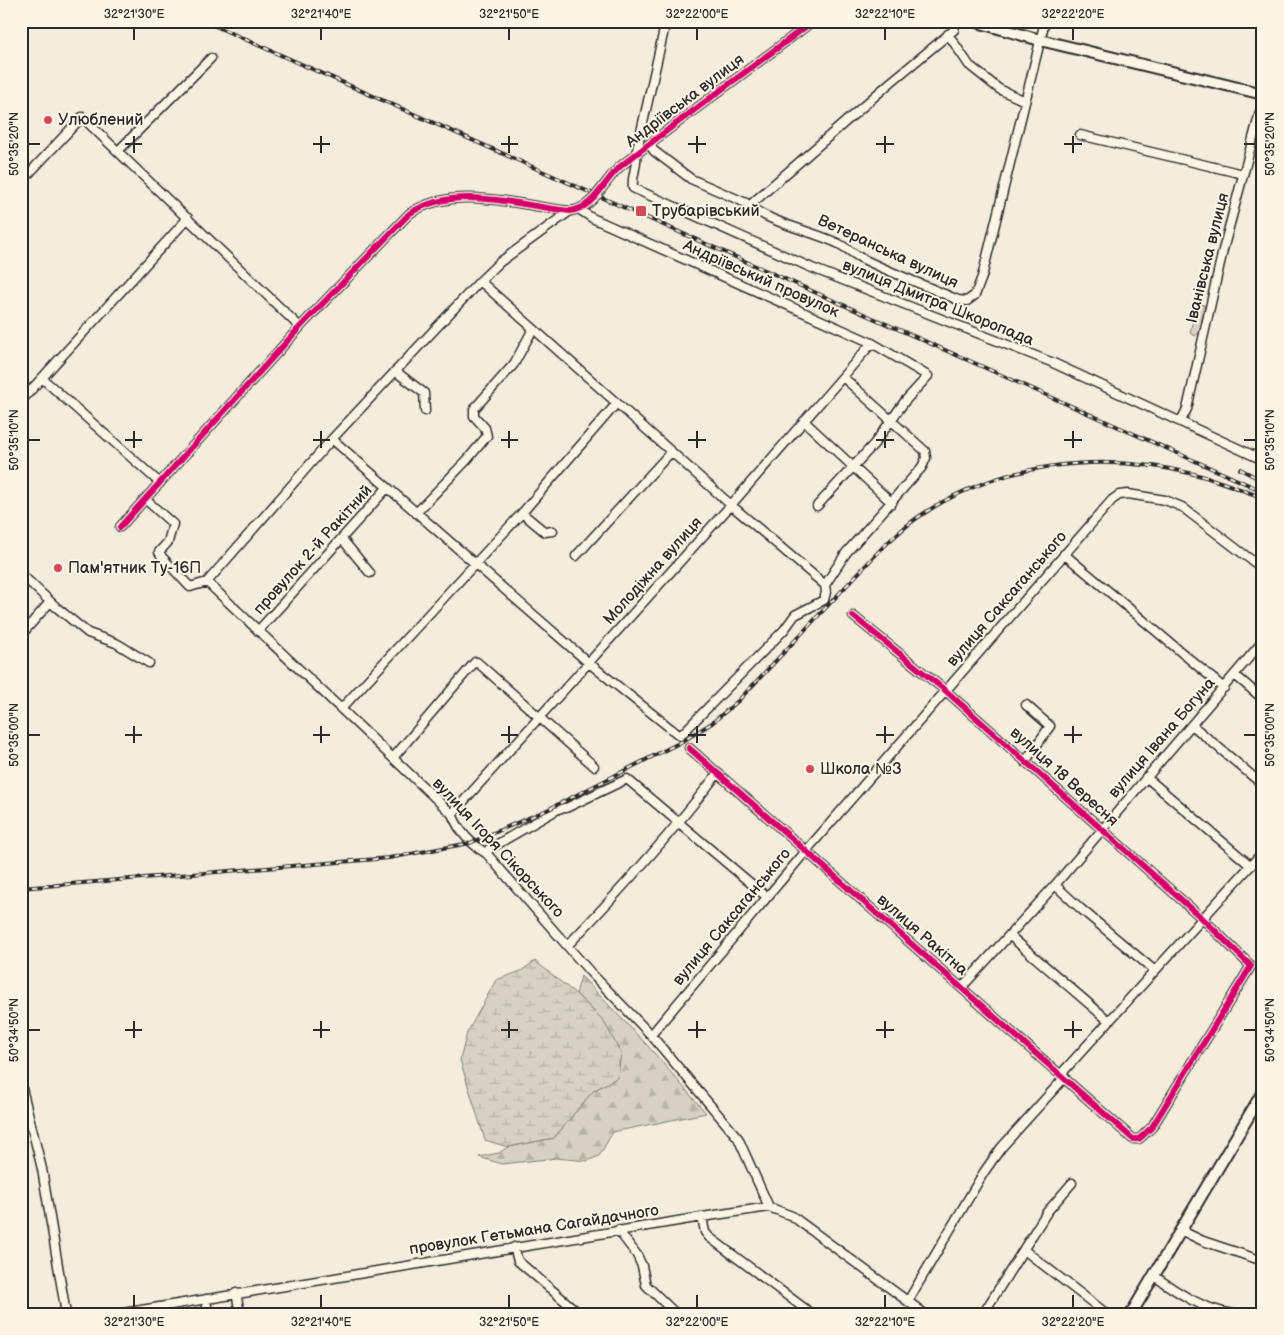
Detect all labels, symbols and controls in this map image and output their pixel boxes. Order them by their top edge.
text: 32°21'30"E [104,7,164,22]
text: 32°21'40"E [291,7,351,22]
text: 32°21'50"E [479,7,539,22]
text: 32°22'00"E [666,7,729,22]
text: 32°22'10"E [855,7,915,22]
text: 32°22'20"E [1042,7,1105,22]
street label: Андріївська вулиця [621,50,748,152]
place label: Улюблений [58,111,143,130]
text: 50°35'20"N [7,112,22,176]
text: 50°35'20"N [1263,112,1278,176]
marker: Улюблений [42,114,54,126]
street label: Іванівська вулиця [1183,191,1233,325]
place label: Трубарівський [652,202,760,221]
marker: Трубарівський [634,204,648,218]
street label: Ветеранська вулиця [815,211,961,293]
street label: Андріївський провулок [679,236,842,322]
street label: вулиця Дмитра Шкоропада [839,256,1037,350]
text: 50°35'10"N [7,409,22,471]
text: 50°35'10"N [1263,409,1278,471]
street label: провулок 2-й Ракітний [250,481,376,619]
street label: Молодіжна вулиця [600,513,706,629]
street label: вулиця Саксаганського [943,527,1071,671]
place label: Пам'ятник Ту-16П [68,559,201,578]
marker: Пам'ятник Ту-16П [52,562,64,574]
street label: вулиця Івана Богуна [1105,674,1220,802]
text: 50°35'00"N [7,703,22,767]
text: 50°35'00"N [1263,703,1278,767]
street label: вулиця 18 Вересня [1006,723,1122,831]
place label: Школа №3 [820,760,902,779]
marker: Школа №3 [804,763,816,775]
street label: вулиця Ігоря Сікорського [428,774,568,922]
street label: вулиця Саксаганського [669,845,795,989]
street label: вулиця Ракітна [873,890,972,980]
text: 50°34'50"N [7,998,22,1062]
text: 50°34'50"N [1263,998,1278,1062]
street label: провулок Гетьмана Сагайдачного [408,1201,660,1259]
text: 32°21'30"E [104,1315,164,1330]
text: 32°21'40"E [291,1315,351,1330]
text: 32°21'50"E [479,1315,539,1330]
text: 32°22'00"E [666,1315,729,1330]
text: 32°22'10"E [855,1315,915,1330]
text: 32°22'20"E [1042,1315,1105,1330]

